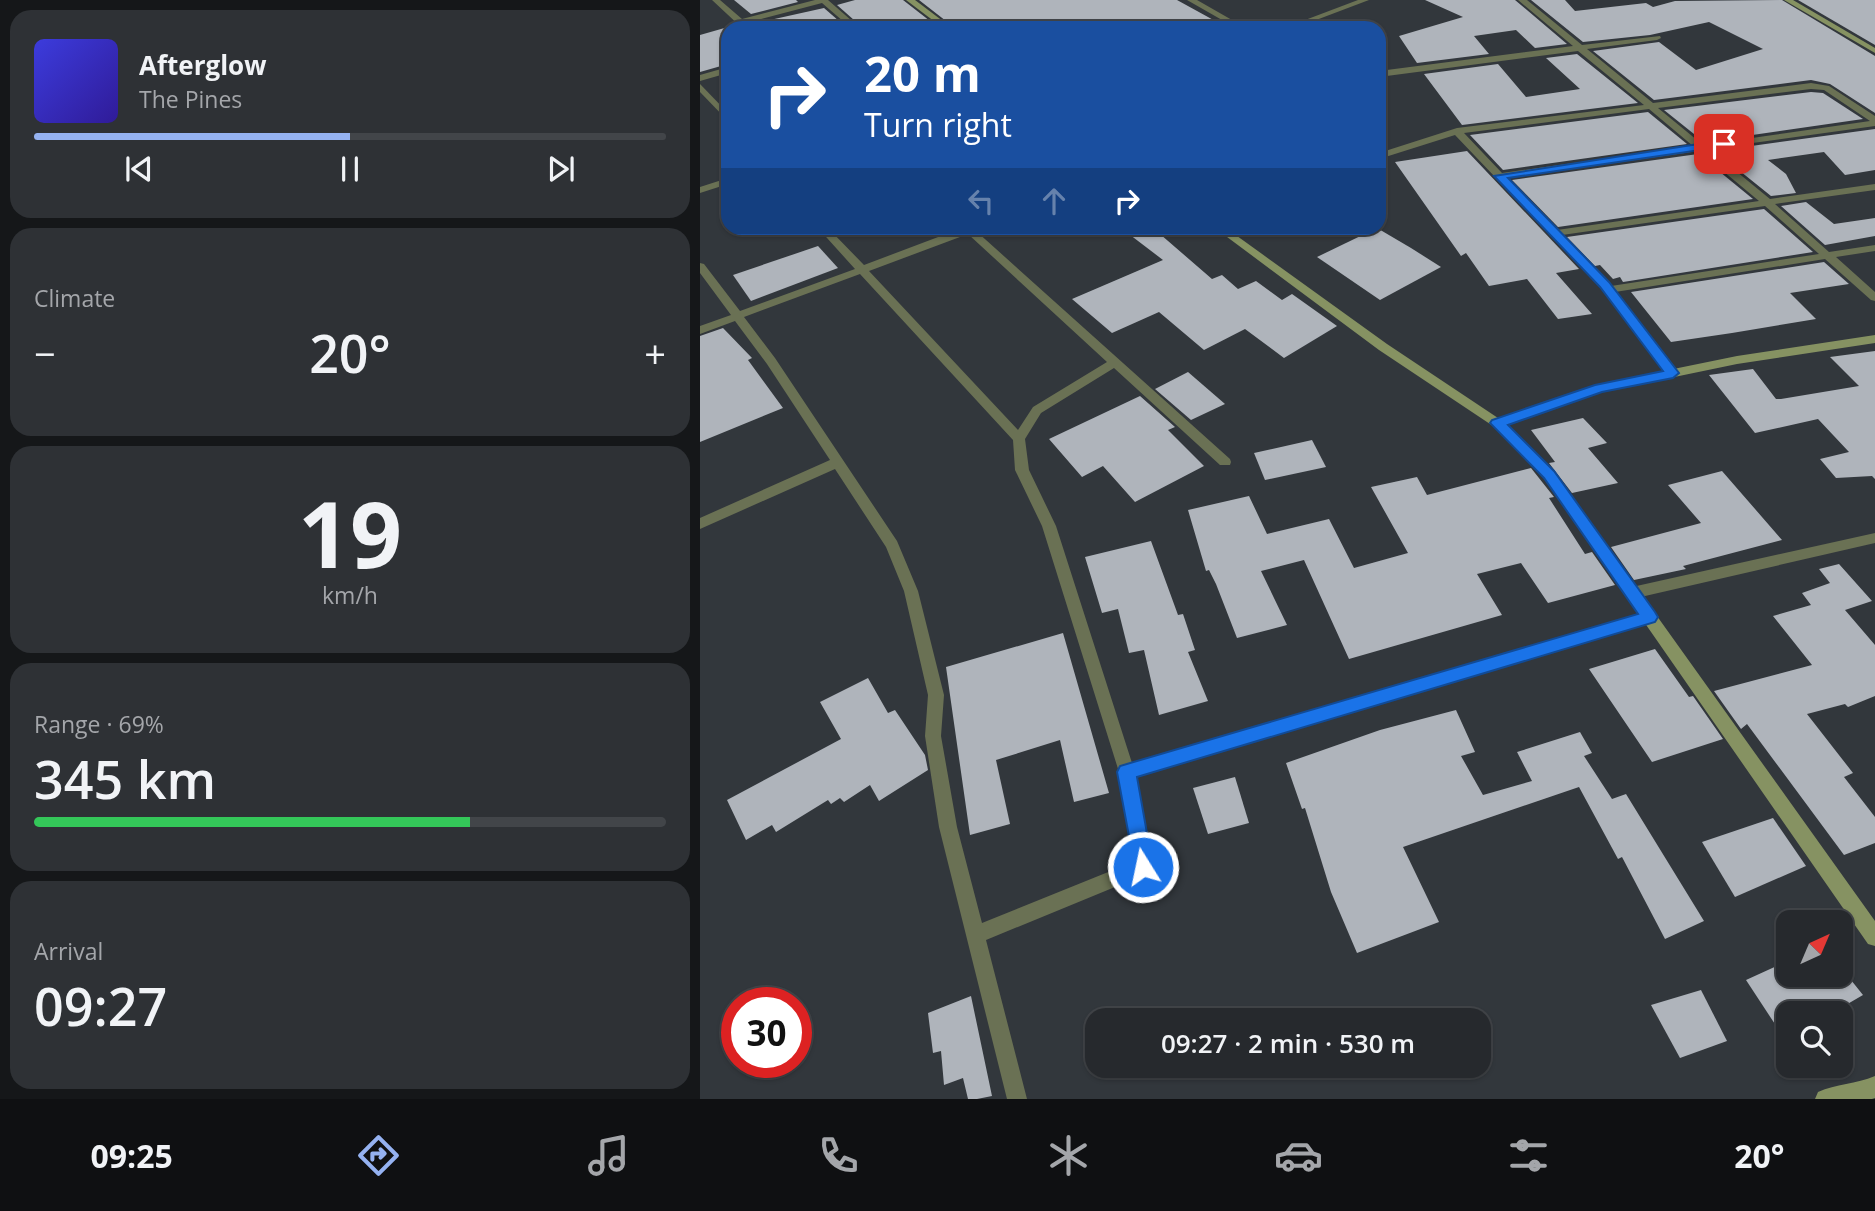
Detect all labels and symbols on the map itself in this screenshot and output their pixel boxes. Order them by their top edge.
pin [1694,114,1754,174]
position arrow [1106,830,1180,904]
north arrow [1776,910,1853,987]
speed limit sign: 30 [721,987,812,1078]

